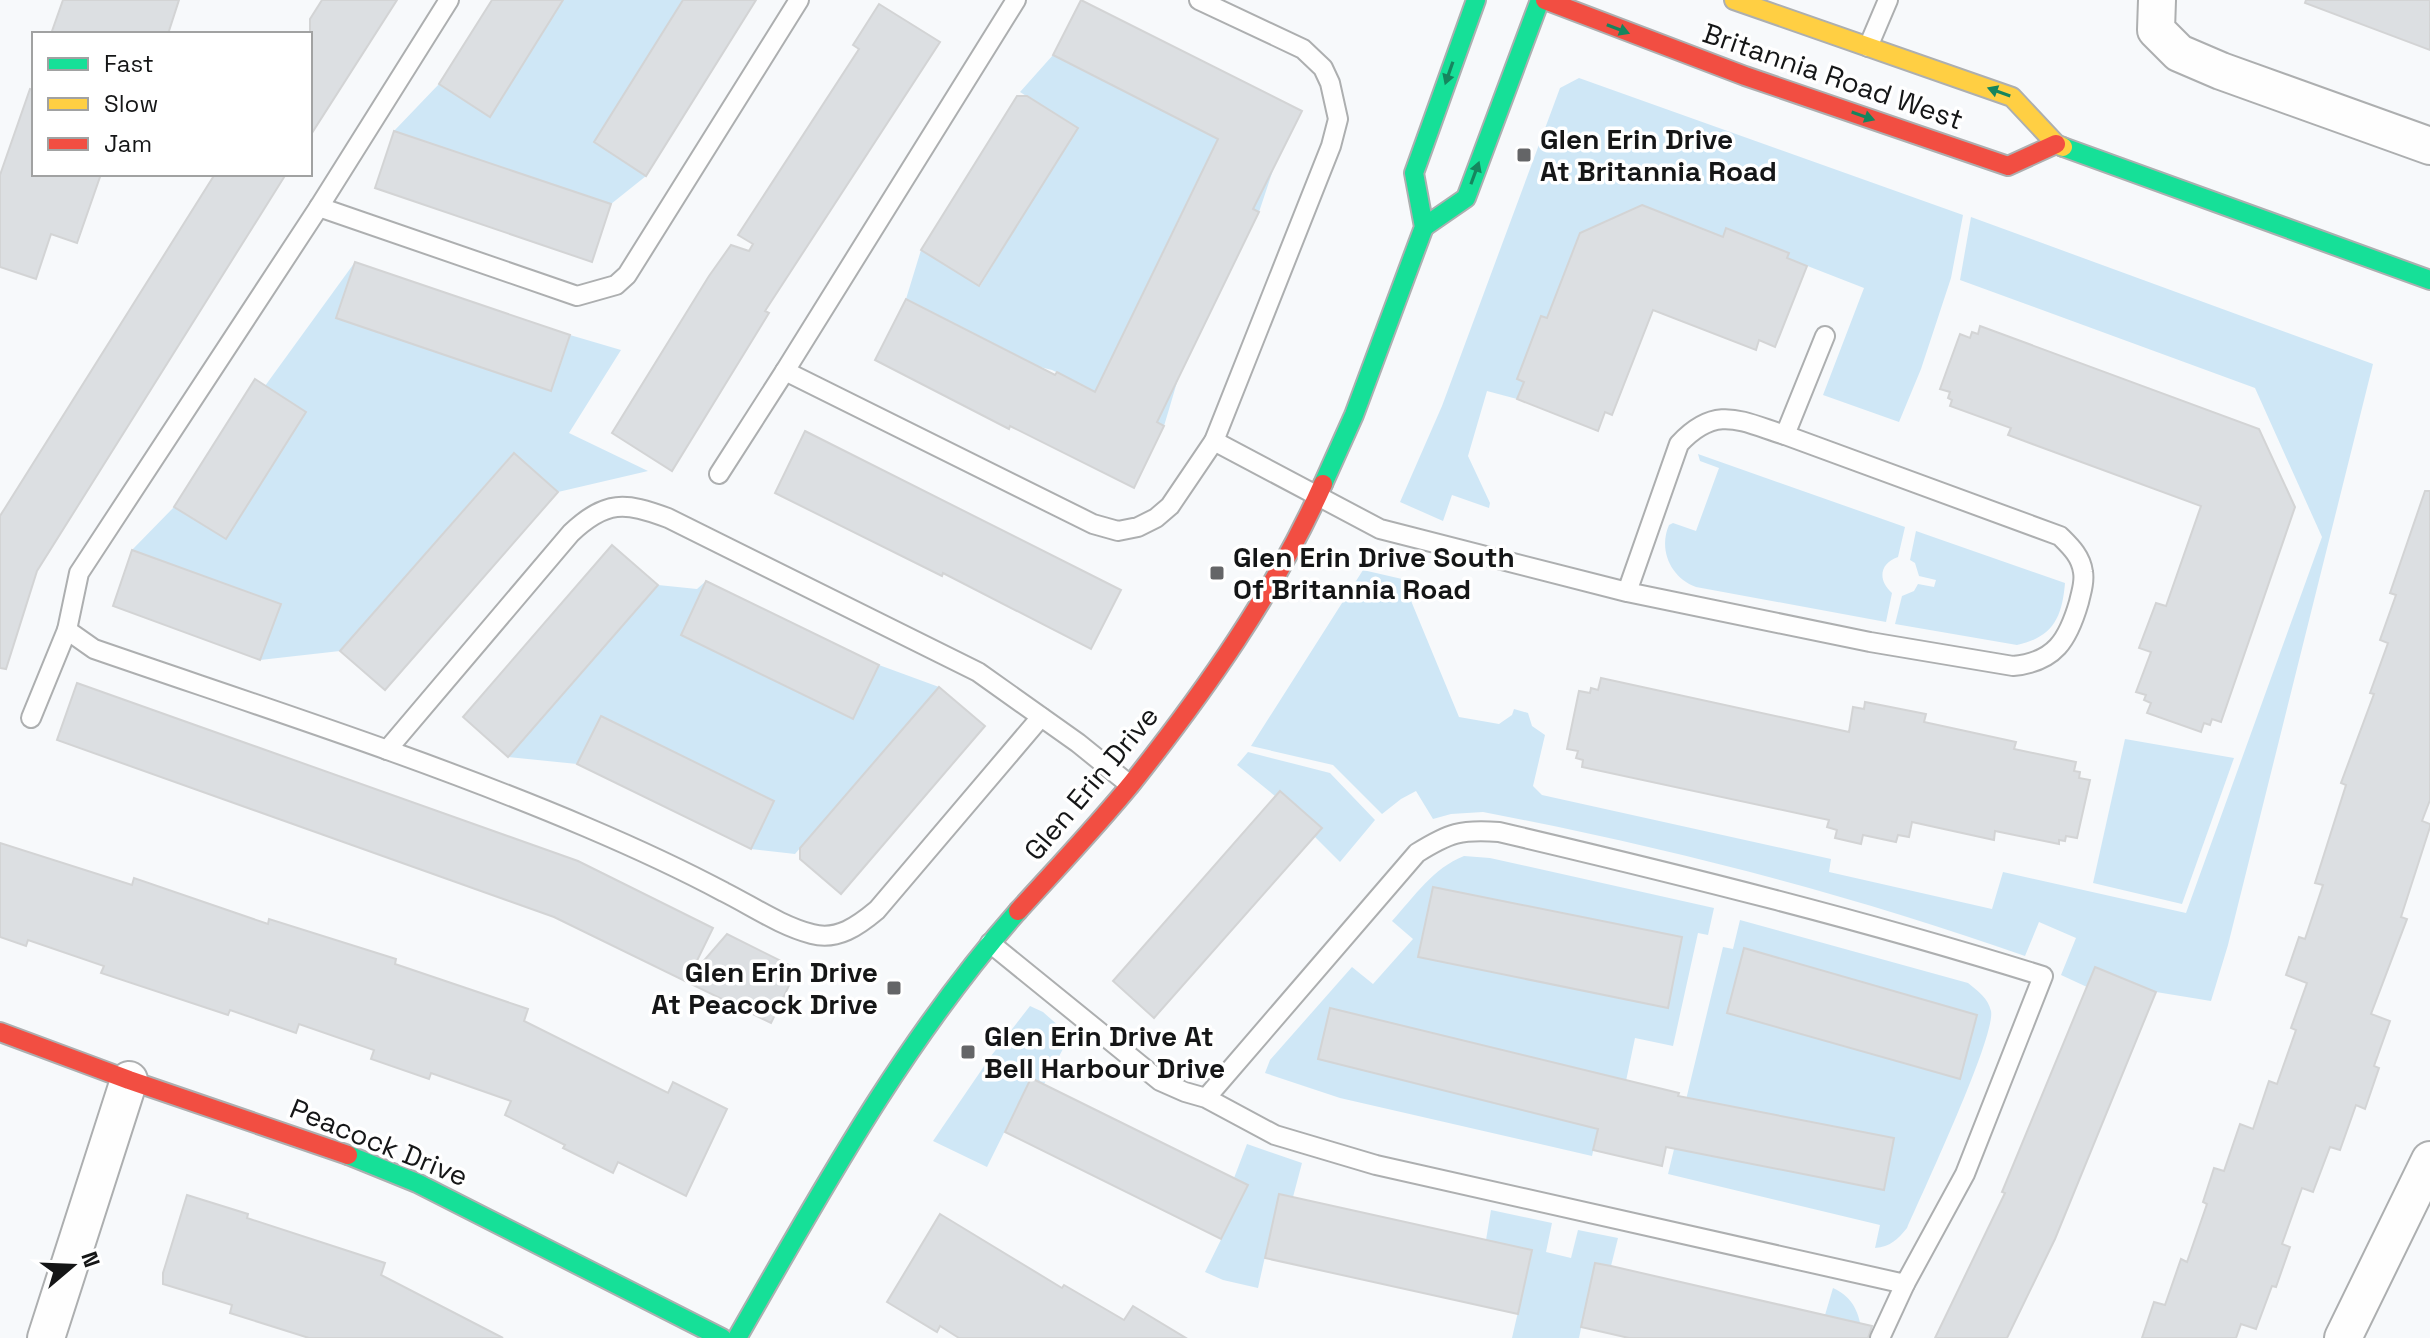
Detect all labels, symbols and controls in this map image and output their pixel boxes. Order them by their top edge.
street label: Britannia Road West [1698,15,1968,137]
one-way arrow [1606,23,1630,36]
legend [32,32,312,176]
text: Fast [104,48,154,79]
one-way arrow [1443,61,1455,85]
one-way arrow [1986,86,2010,98]
text: Slow [104,88,158,119]
one-way arrow [1851,111,1875,123]
place label: Glen Erin Drive At Britannia Road [1540,121,1777,189]
text: Jam [104,128,152,159]
marker: Glen Erin Drive At Britannia Road [1515,146,1533,164]
one-way arrow [1470,160,1482,184]
place label: Glen Erin Drive South Of Britannia Road [1233,539,1515,607]
marker: Glen Erin Drive South Of Britannia Road [1208,564,1226,582]
street label: Glen Erin Drive [1016,698,1166,868]
place label: Glen Erin Drive At Peacock Drive [651,954,878,1022]
marker: Glen Erin Drive At Peacock Drive [885,979,903,997]
place label: Glen Erin Drive At Bell Harbour Drive [984,1018,1225,1086]
marker: Glen Erin Drive At Bell Harbour Drive [959,1043,977,1061]
street label: Peacock Drive [285,1090,473,1194]
north arrow [32,1226,112,1306]
text: N [75,1248,107,1271]

